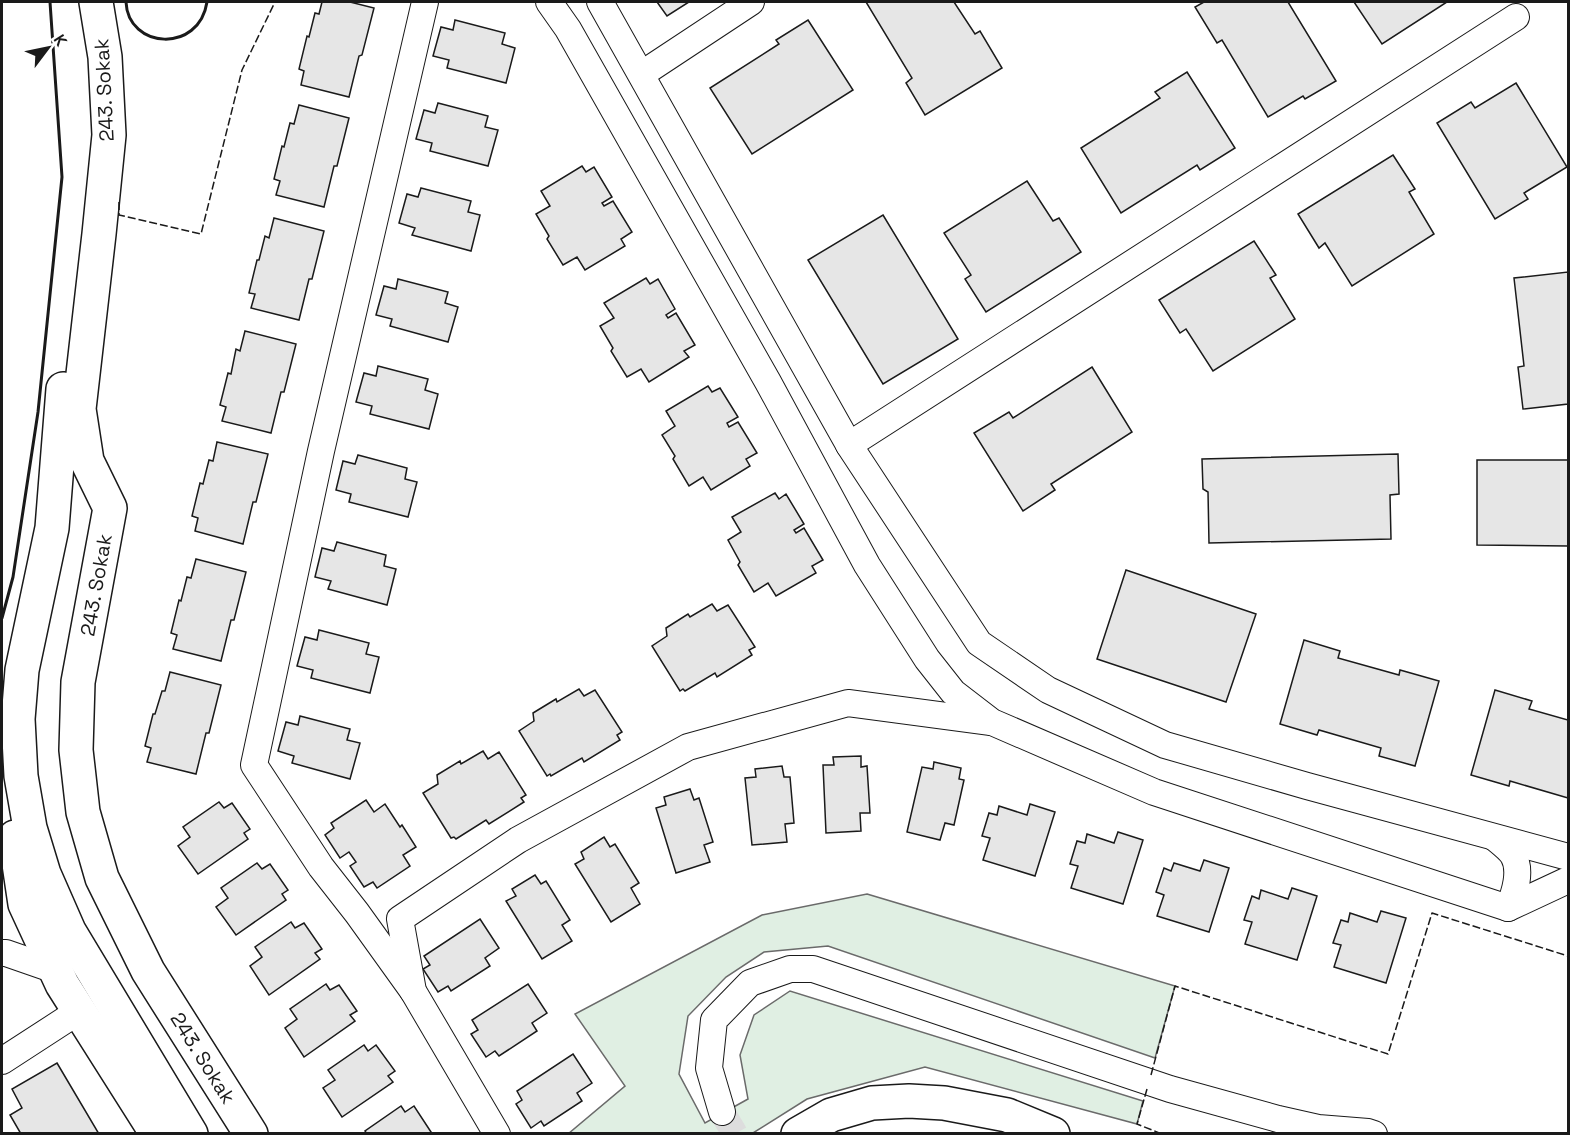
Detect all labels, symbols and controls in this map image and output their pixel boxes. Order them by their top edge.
north arrow [18,18,78,78]
text: K [49,30,72,50]
street label: 243. Sokak [88,38,120,142]
street label: 243. Sokak [74,532,118,638]
street label: 243. Sokak [165,1007,241,1109]

